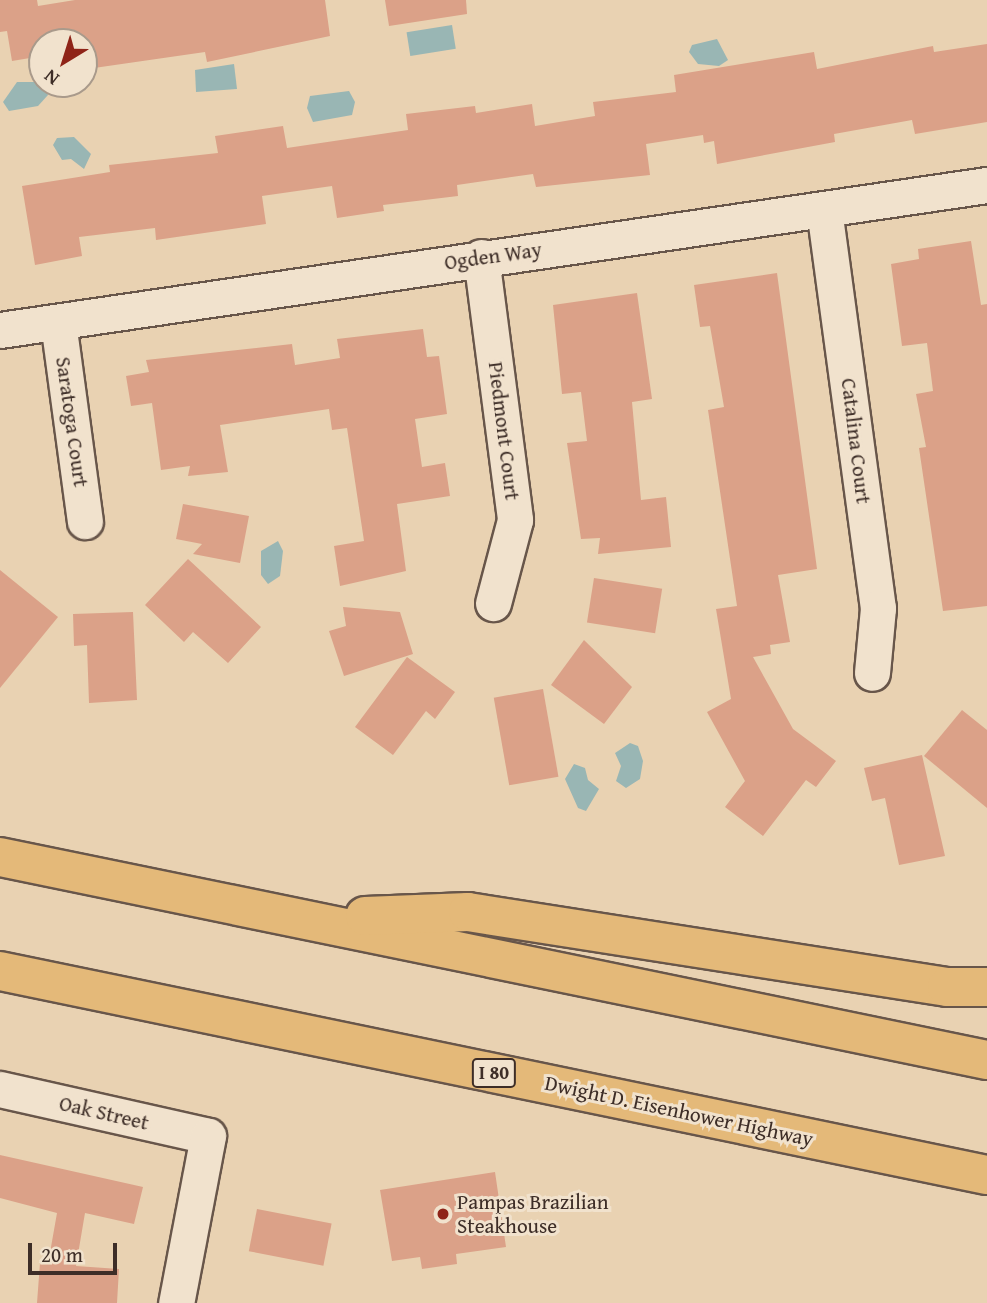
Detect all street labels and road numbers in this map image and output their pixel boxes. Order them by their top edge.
street label: Ogden Way [443,237,543,275]
street label: Saratoga Court [50,355,94,489]
street label: Piedmont Court [483,360,525,502]
street label: Catalina Court [836,377,876,505]
road number: I 80 [471,1058,517,1088]
street label: Dwight D. Eisenhower Highway [543,1070,815,1152]
street label: Oak Street [57,1090,151,1136]

